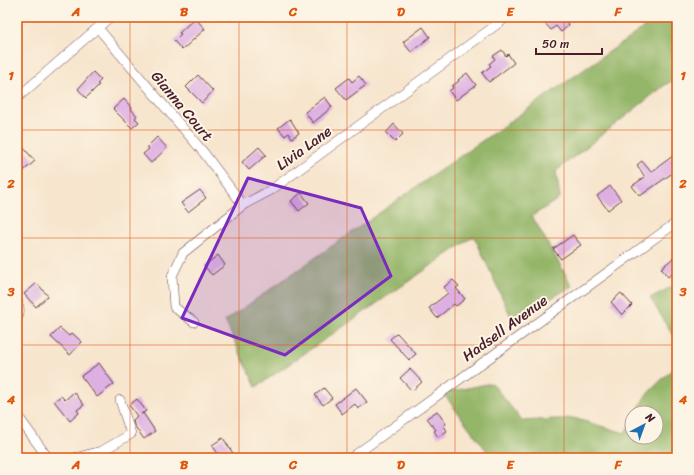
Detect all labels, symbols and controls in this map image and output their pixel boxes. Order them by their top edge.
text: A [71,0,80,23]
text: B [180,0,189,23]
text: C [288,0,298,23]
text: D [397,0,405,23]
text: E [506,0,515,23]
text: F [613,0,622,23]
scale bar [536,30,602,56]
text: 50 m [542,33,569,55]
text: 1 [8,64,14,87]
text: 1 [680,64,686,87]
street label: Gianna Court [144,65,220,148]
street label: Livia Lane [271,119,338,177]
text: 2 [6,172,15,195]
text: 2 [678,172,687,195]
text: 3 [6,280,15,303]
text: 3 [678,280,687,303]
street label: Hadsell Avenue [456,288,554,368]
text: 4 [6,388,16,411]
text: 4 [678,388,688,411]
north arrow [624,405,664,445]
text: N [640,408,660,428]
text: A [71,453,80,475]
text: B [180,453,189,475]
text: C [288,453,298,475]
text: D [397,453,405,475]
text: E [506,453,515,475]
text: F [613,453,622,475]

